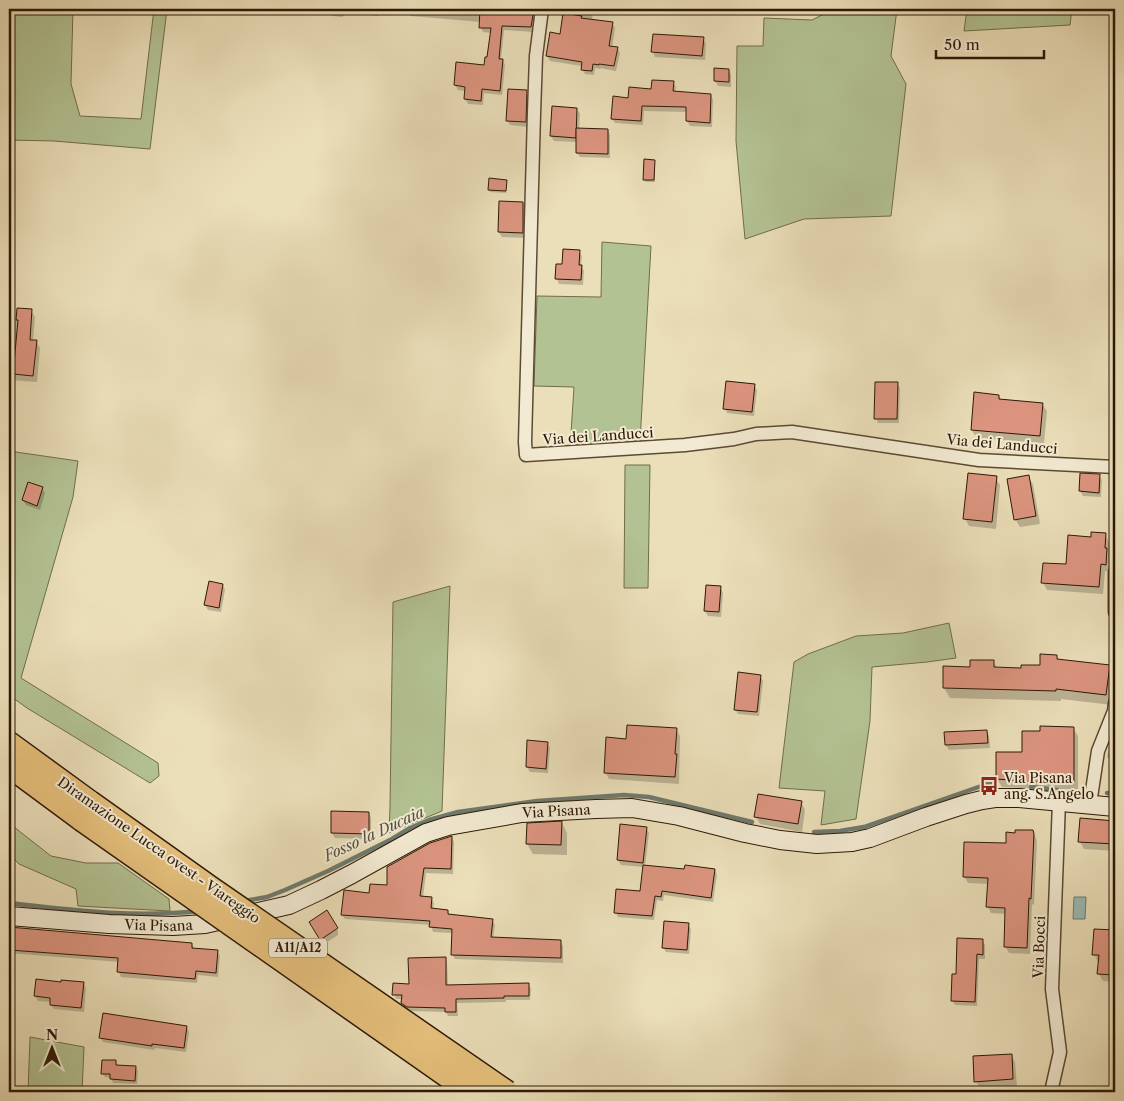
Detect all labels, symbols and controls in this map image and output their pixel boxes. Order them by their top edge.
scale bar [936,28,1044,60]
text: 50 m [944,35,980,54]
street label: Via dei Landucci [541,423,654,449]
street label: Via dei Landucci [945,430,1058,458]
place label: Via Pisana ang. S.Angelo [1003,769,1094,803]
street label: Diramazione Lucca ovest - Viareggio [54,773,264,927]
bus stop icon: Via Pisana ang. S.Angelo [978,775,1000,797]
street label: Via Pisana [521,800,592,822]
water label: Fosso la Ducaia [320,802,427,866]
street label: Via Pisana [123,915,194,935]
street label: Via Bocci [1029,915,1049,980]
road number: A11/A12 [269,938,327,958]
north arrow [28,1024,78,1074]
text: N [46,1026,58,1044]

